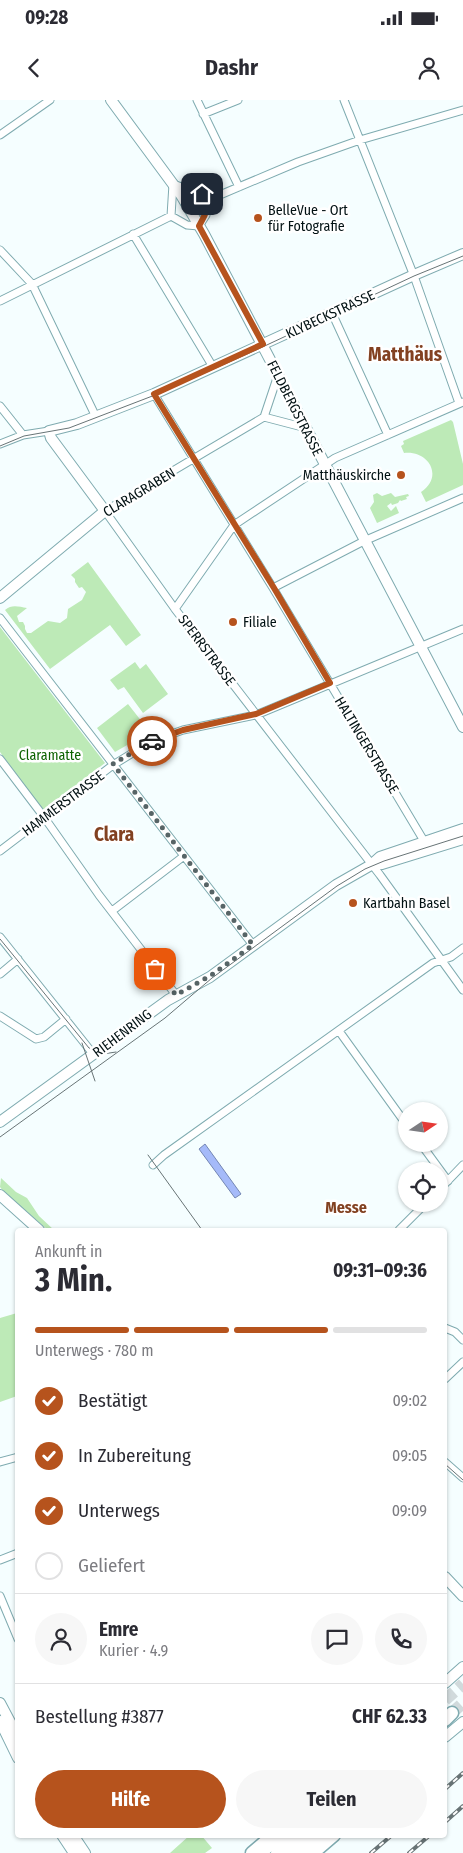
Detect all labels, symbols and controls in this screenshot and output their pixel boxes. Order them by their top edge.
text: 09:28 [25,6,68,29]
icon: back [20,54,48,82]
text: Dashr [205,54,258,81]
icon: person [415,54,443,82]
pin [181,173,223,215]
icon: home [188,180,216,208]
place label: BelleVue - Ort für Fotografie [268,202,348,235]
marker: BelleVue - Ort für Fotografie [252,212,264,224]
street label: KLYBECKSTRASSE [283,286,378,342]
district label: Matthäus [368,343,443,366]
street label: FELDBERGSTRASSE [263,358,326,459]
street label: CLARAGRABEN [100,464,178,521]
place label: Matthäuskirche [303,467,391,484]
marker: Matthäuskirche [395,469,407,481]
street label: SPERRSTRASSE [174,611,239,689]
place label: Filiale [243,614,277,631]
marker: Filiale [227,616,239,628]
street label: HALTINGERSTRASSE [331,694,402,797]
courier [127,716,177,766]
icon: car [138,727,166,755]
park label: Claramatte [19,747,81,764]
street label: HAMMERSTRASSE [19,767,108,840]
district label: Clara [94,823,134,846]
place label: Kartbahn Basel [363,895,450,912]
marker: Kartbahn Basel [347,897,359,909]
pin [134,948,176,990]
icon: bag [141,955,169,983]
street label: RIEHENRING [90,1006,155,1061]
north arrow [398,1102,448,1152]
map controls [398,1102,448,1212]
button: locate [398,1162,448,1212]
district label: Messe [325,1198,367,1217]
text: Ankunft in [35,1242,102,1261]
text: 09:31–09:36 [333,1259,427,1282]
text: 3 Min. [35,1261,112,1299]
text: Unterwegs · 780 m [35,1341,153,1360]
icon: check [35,1387,63,1415]
text: Bestätigt [78,1389,147,1412]
text: 09:02 [392,1391,427,1410]
icon: check [35,1442,63,1470]
text: In Zubereitung [78,1444,191,1467]
text: 09:05 [392,1446,427,1465]
icon: check [35,1497,63,1525]
text: Unterwegs [78,1499,160,1522]
text: 09:09 [392,1501,427,1520]
text: Geliefert [78,1554,145,1577]
button: person [35,1613,87,1665]
button: chat [311,1613,363,1665]
button: phone [375,1613,427,1665]
text: Emre [99,1618,138,1641]
text: Kurier · 4.9 [99,1641,168,1660]
text: Bestellung #3877 [35,1705,164,1728]
text: CHF 62.33 [352,1705,427,1728]
button: Hilfe [35,1770,226,1828]
button: Teilen [236,1770,427,1828]

